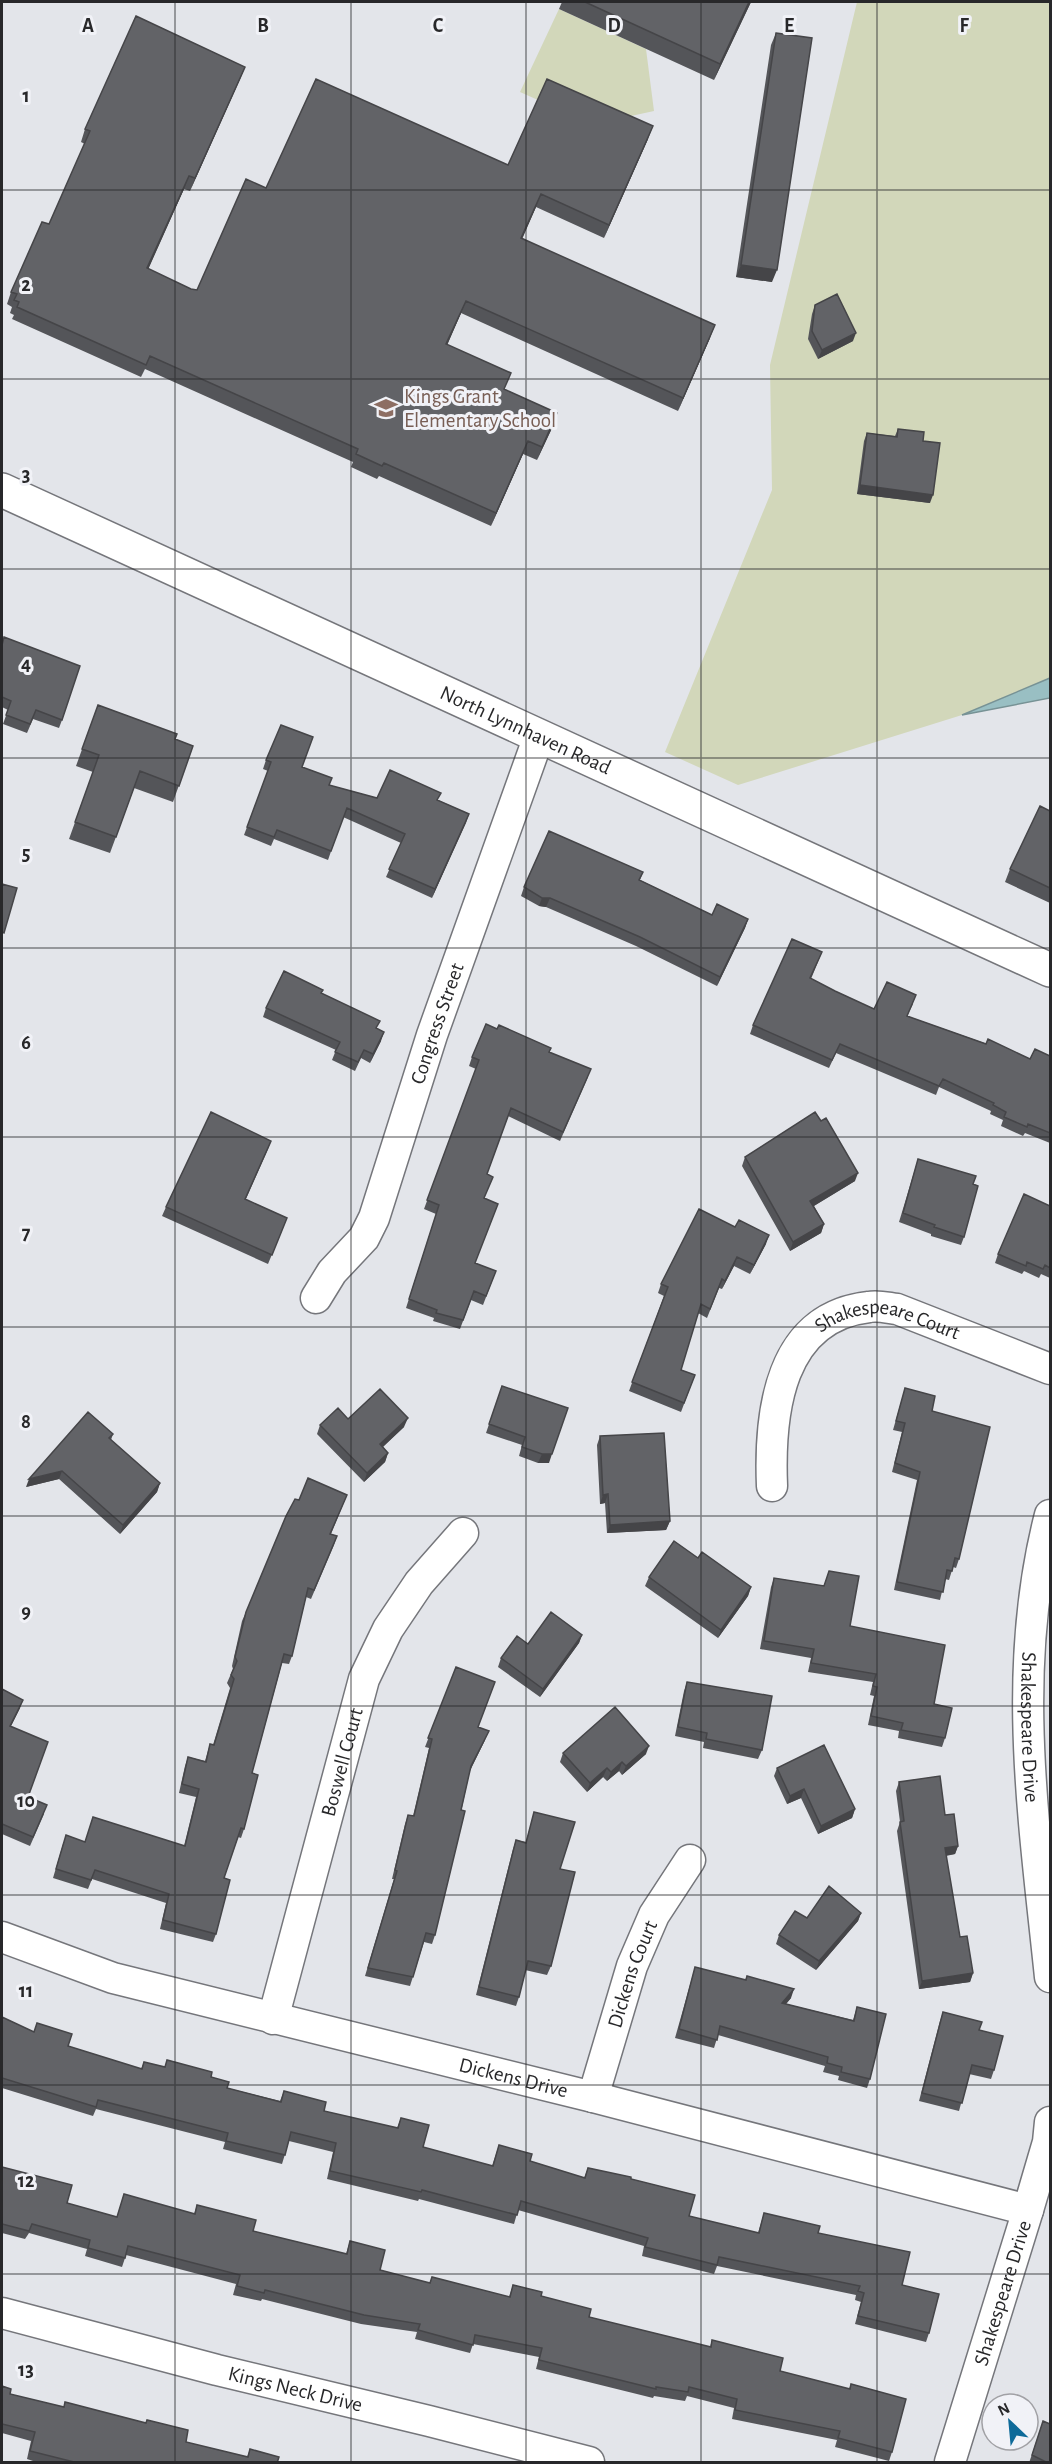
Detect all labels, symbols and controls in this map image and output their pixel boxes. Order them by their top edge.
text: A [82,16,94,36]
text: B [257,16,269,36]
text: C [433,16,444,36]
text: D [607,16,621,36]
text: E [784,16,794,36]
text: F [959,16,969,36]
text: 1 [22,86,30,106]
text: 2 [21,275,31,295]
place label: Kings Grant Elementary School [404,386,556,431]
school or university icon: Kings Grant Elementary School [373,395,399,421]
text: 3 [22,465,30,485]
text: 4 [21,654,31,674]
street label: North Lynnhaven Road [437,682,614,778]
text: 5 [22,844,30,864]
street label: Congress Street [407,960,468,1087]
text: 6 [21,1033,31,1053]
text: 7 [22,1223,31,1243]
text: Shakespeare Court [811,1296,963,1343]
street label: Shakespeare Court [813,1322,965,1350]
text: 8 [21,1412,31,1432]
text: 9 [21,1602,31,1622]
street label: Shakespeare Drive [1018,1651,1043,1803]
street label: Boswell Court [317,1705,366,1819]
text: 10 [17,1791,35,1811]
street label: Dickens Court [604,1917,661,2030]
text: 11 [19,1981,33,2001]
street label: Dickens Drive [457,2054,570,2101]
text: 12 [18,2171,34,2191]
street label: Shakespeare Drive [970,2218,1035,2368]
text: 13 [18,2360,34,2380]
street label: Kings Neck Drive [226,2363,365,2415]
north arrow [980,2392,1040,2452]
text: N [995,2400,1012,2419]

